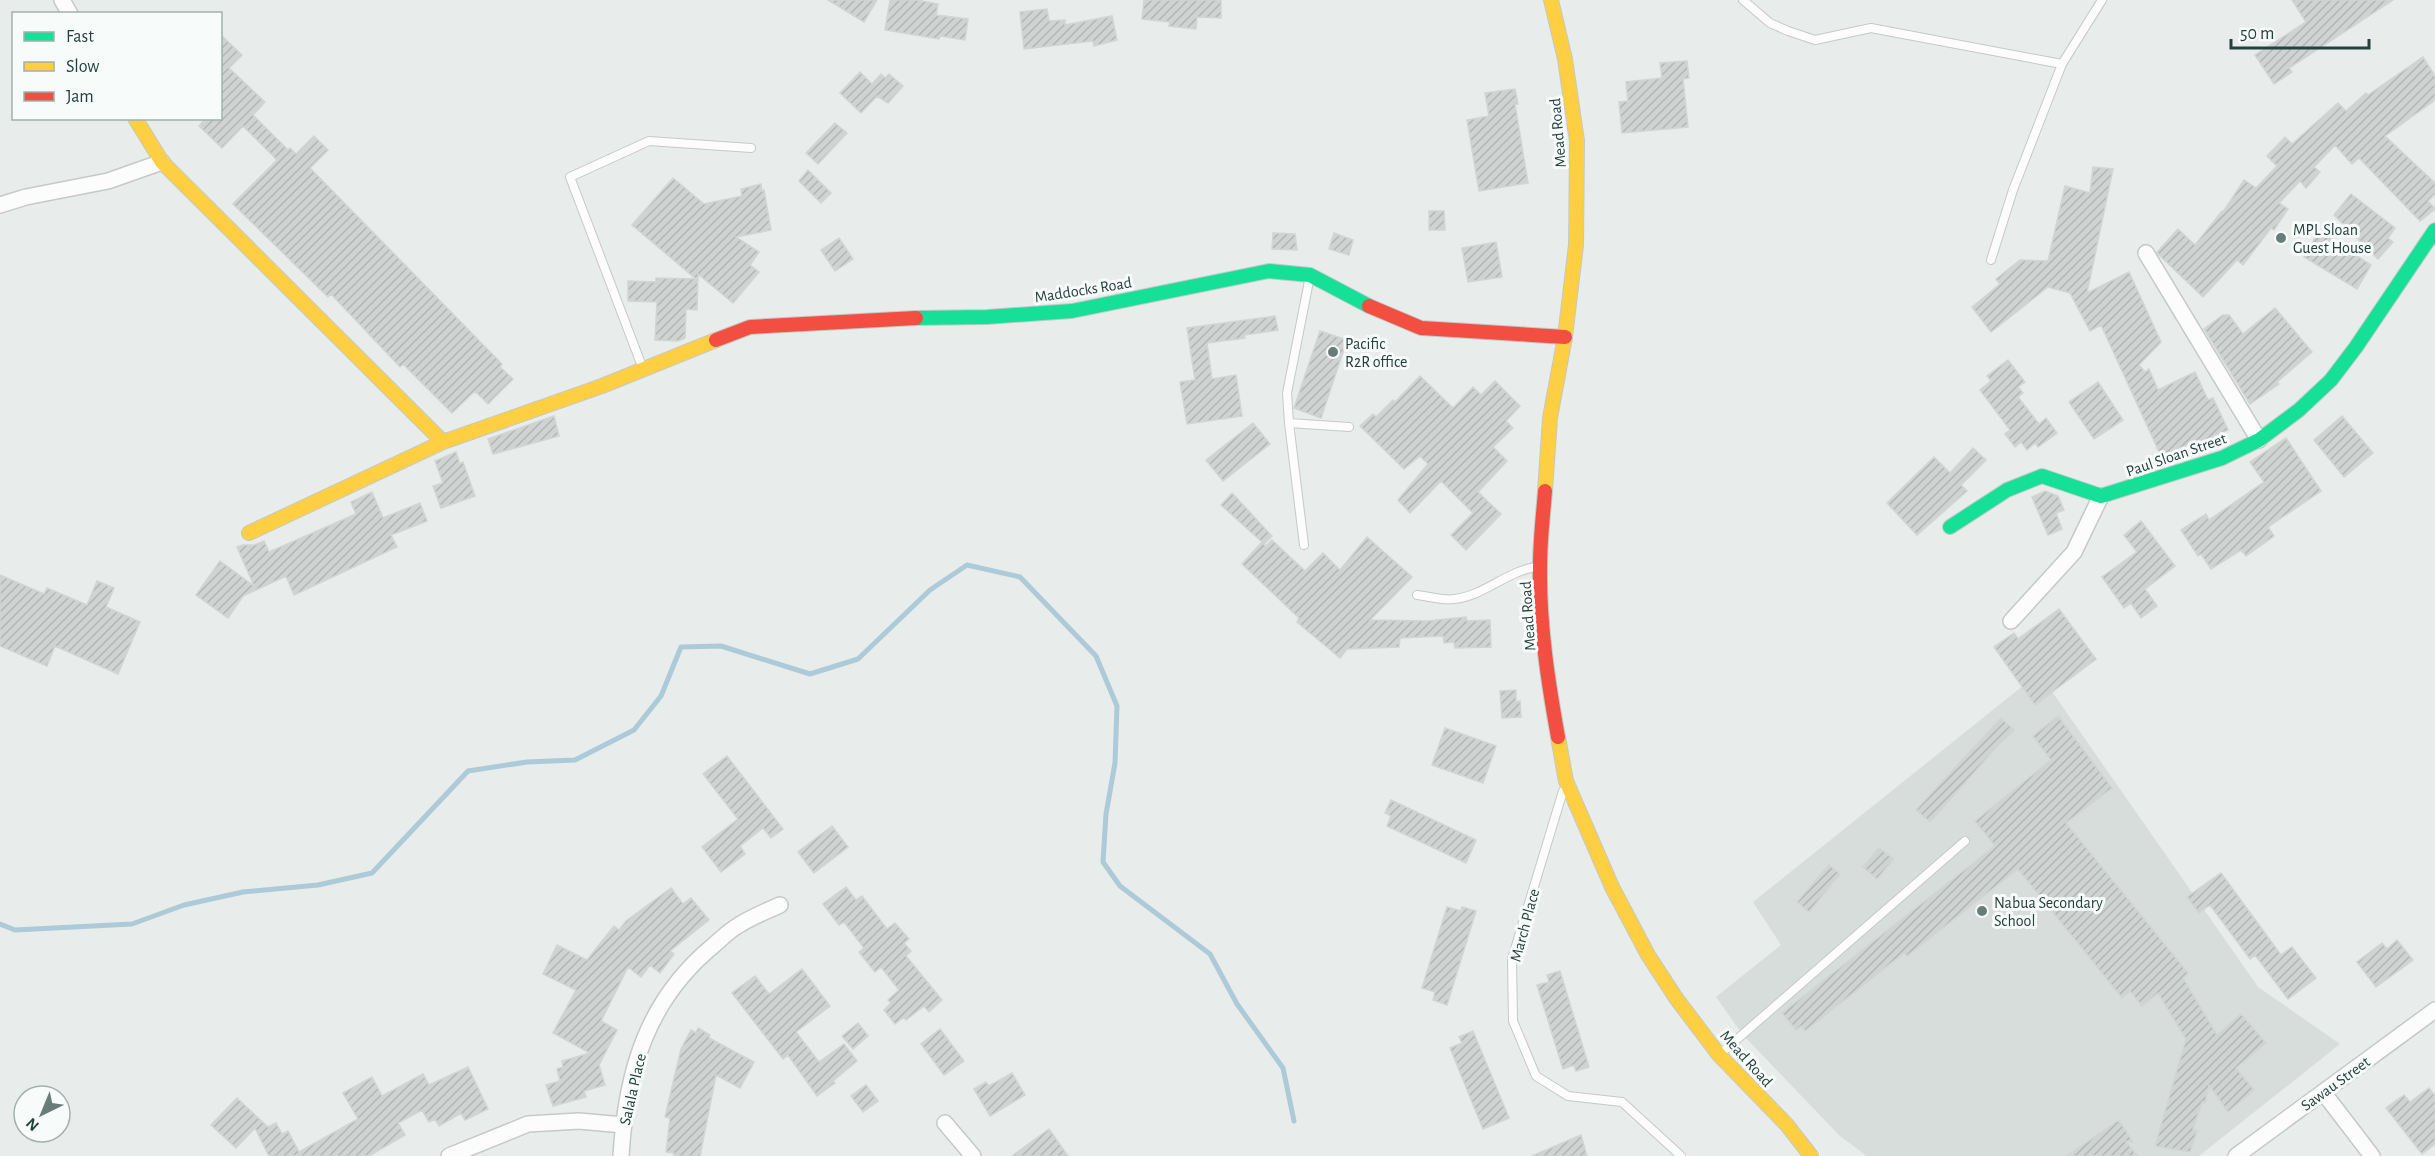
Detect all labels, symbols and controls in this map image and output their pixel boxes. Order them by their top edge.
legend [12,12,222,120]
scale bar [2231,12,2369,50]
text: 50 m [2240,25,2274,43]
text: Fast [66,28,94,46]
text: Slow [66,58,99,76]
text: Jam [66,88,94,106]
street label: Mead Road [1547,97,1569,168]
place label: MPL Sloan Guest House [2293,222,2371,256]
marker: MPL Sloan Guest House [2274,231,2288,245]
street label: Maddocks Road [1033,274,1133,306]
place label: Pacific R2R office [1345,336,1407,370]
marker: Pacific R2R office [1326,345,1340,359]
street label: Paul Sloan Street [2124,430,2229,480]
street label: Mead Road [1518,581,1538,651]
street label: March Place [1508,887,1542,964]
place label: Nabua Secondary School [1994,895,2103,929]
marker: Nabua Secondary School [1975,904,1989,918]
street label: Mead Road [1717,1027,1776,1090]
street label: Salala Place [617,1052,649,1127]
street label: Sawau Street [2298,1054,2373,1114]
north arrow [12,1084,72,1144]
text: N [23,1115,42,1134]

